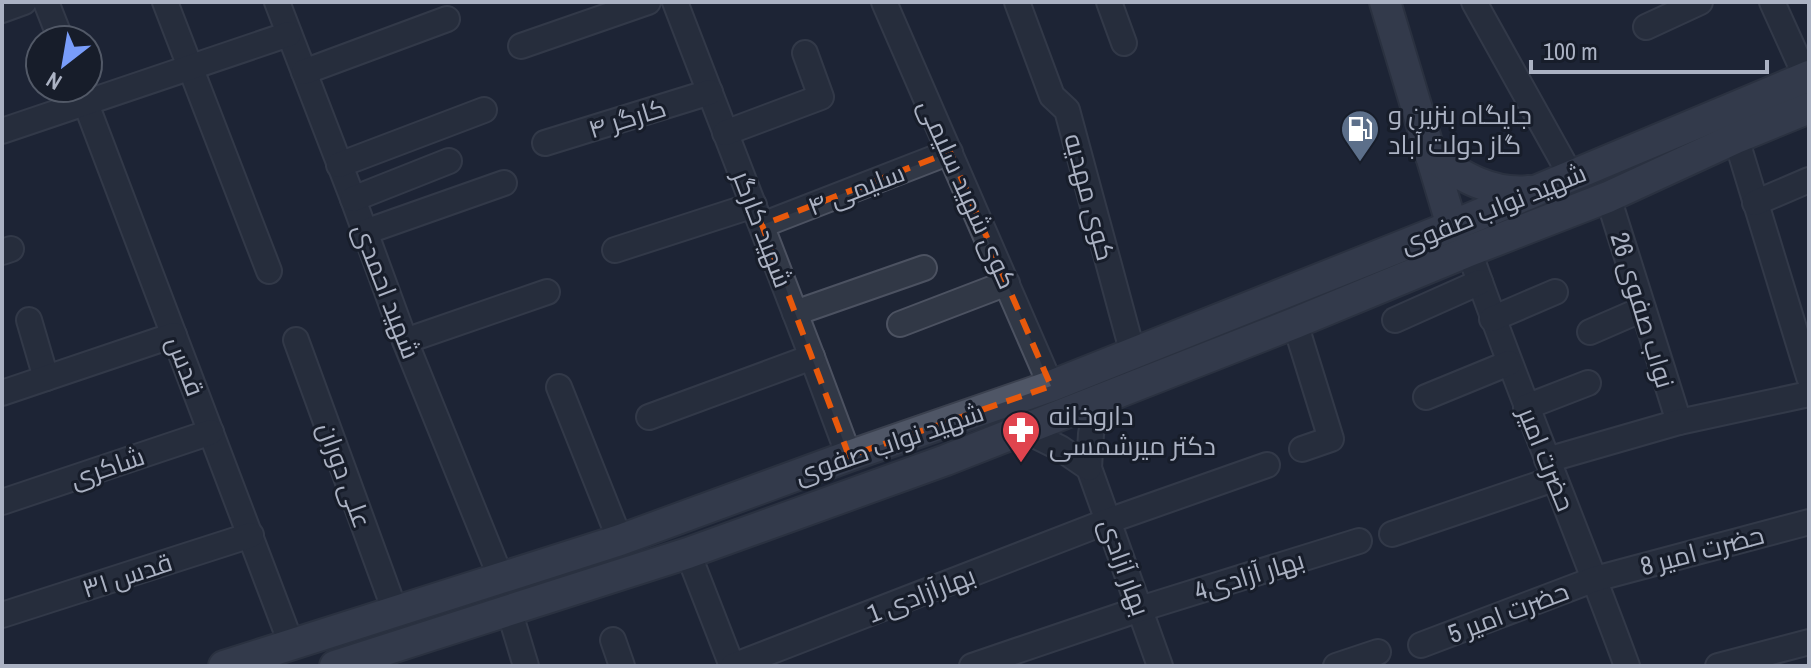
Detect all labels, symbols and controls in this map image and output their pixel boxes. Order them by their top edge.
north arrow [24,24,104,104]
scale bar [1531,24,1767,74]
text: 100 m [1543,35,1598,67]
text: N [40,65,67,97]
street label: کارگر ۴ [584,90,670,146]
street label: کوی شهید سلیمی [910,94,1026,294]
place label: جایگاه بنزین و گاز دولت آباد [1388,97,1532,162]
fuel station icon: جایگاه بنزین و گاز دولت آباد [1339,108,1381,163]
street label: کوی مهدیه [1056,130,1124,264]
street label: سلیمی ۴ [803,155,909,223]
street label: شهید نواب صفوی [1395,155,1591,261]
street label: شهید کارگر [724,164,801,292]
street label: شهید احمدی [345,218,429,364]
street label: نواب صفوی 26 [1603,228,1683,392]
street label: قدس [159,331,213,401]
street label: شهید نواب صفوی [790,394,988,492]
place label: داروخانه دکتر میرشمسی [1049,398,1216,463]
street label: حضرت امیر [1510,400,1584,516]
pharmacy icon: داروخانه دکتر میرشمسی [1000,409,1042,464]
street label: علی دوران [310,417,380,533]
street label: شاکری [65,438,149,496]
street label: بهار آزادی [1091,513,1159,621]
street label: حضرت امیر 8 [1636,517,1768,583]
street label: بهار آزادی4 [1190,542,1308,608]
street label: قدس ۳۱ [77,544,177,606]
street label: بهارآزادی 1 [862,557,980,631]
street label: حضرت امیر 5 [1442,573,1574,651]

